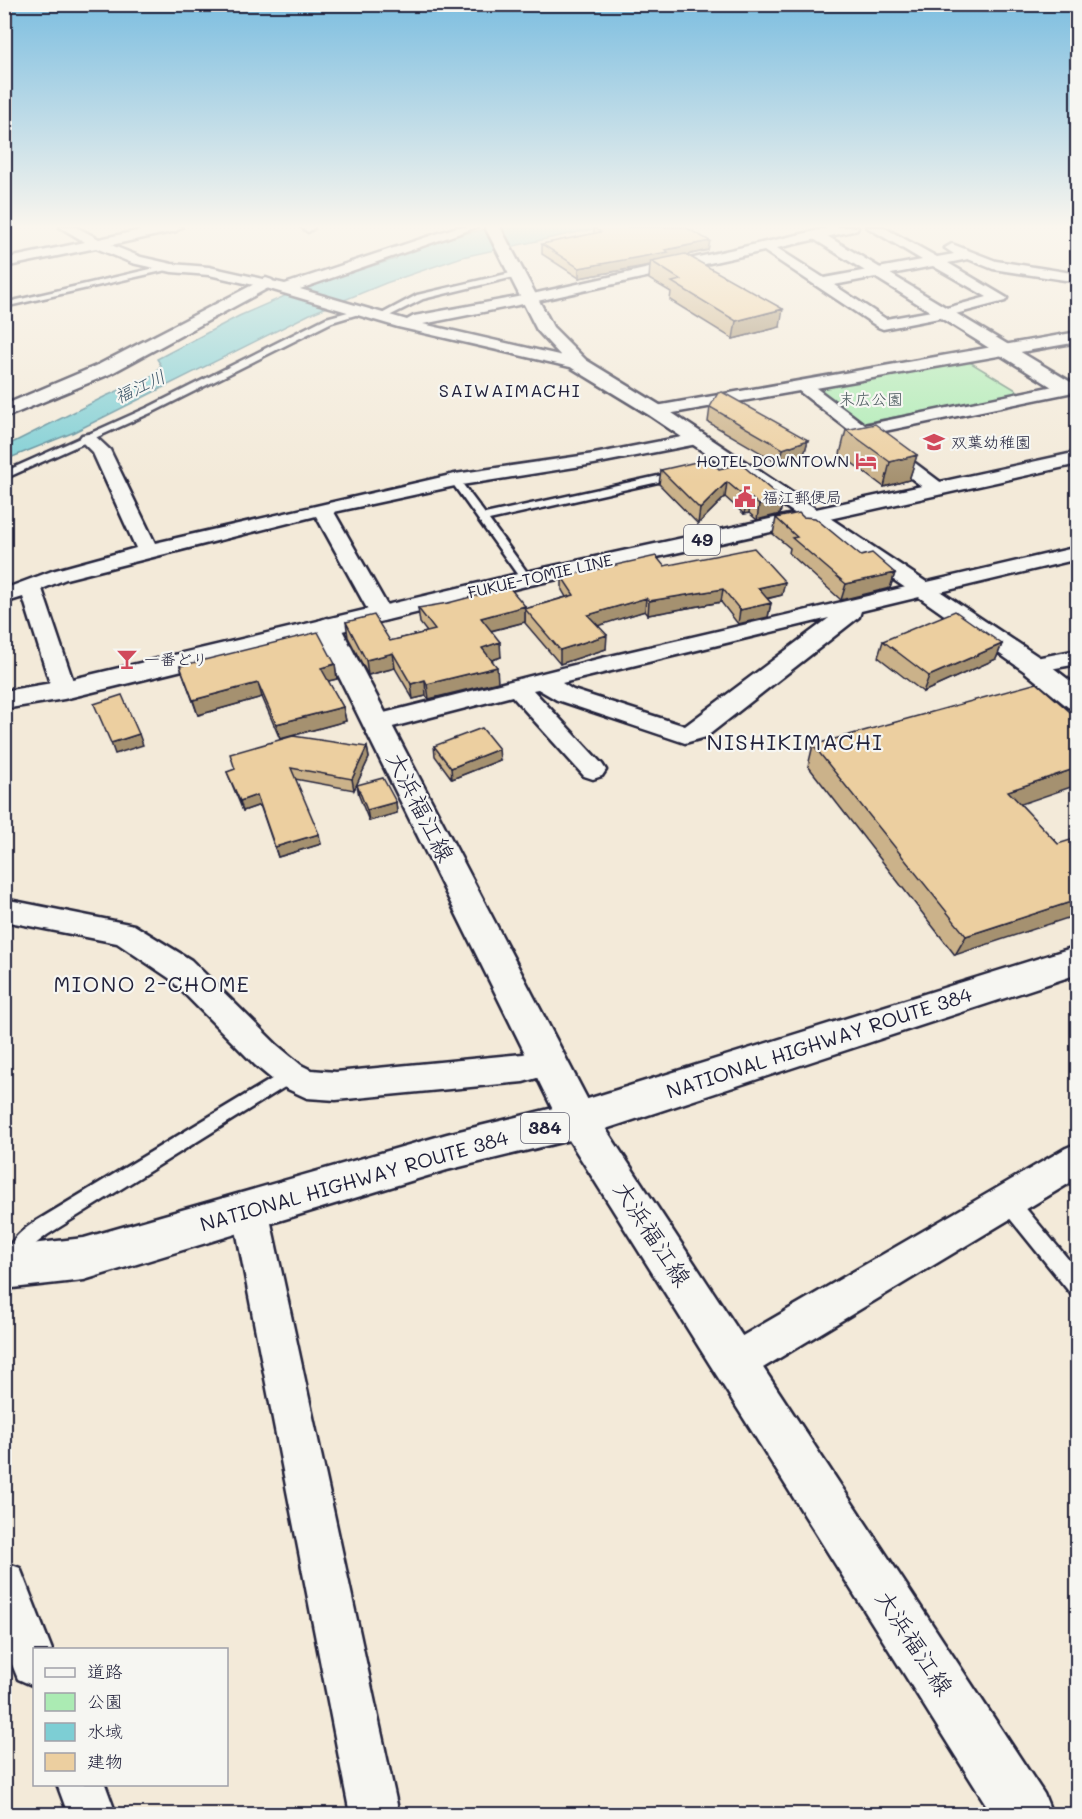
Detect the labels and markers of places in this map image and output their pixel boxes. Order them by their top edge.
school or university icon: 双葉幼稚園 [922,430,946,454]
place label: 双葉幼稚園 [951,431,1031,452]
hotel icon: HOTEL DOWNTOWN [854,449,878,473]
place label: HOTEL DOWNTOWN [696,450,849,471]
public building icon: 福江郵便局 [733,485,757,509]
place label: 福江郵便局 [762,486,842,507]
bar icon: 一番どり [115,647,139,671]
place label: 一番どり [144,648,208,669]

